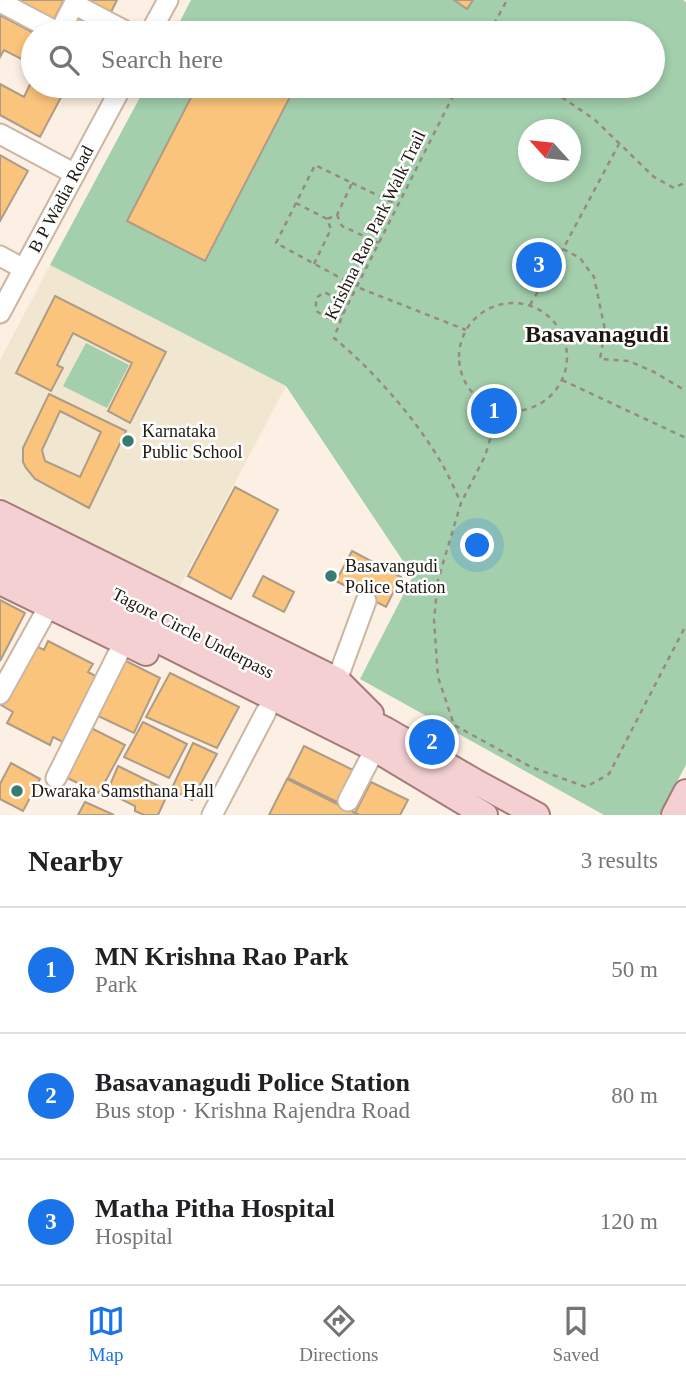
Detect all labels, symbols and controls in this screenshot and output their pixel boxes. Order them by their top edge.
search box [21,21,665,98]
icon: search [45,41,83,79]
text: Search here [101,45,223,74]
north arrow [518,119,581,182]
street label: Krishna Rao Park Walk Trail [320,127,430,323]
street label: B P Wadia Road [24,142,98,256]
pin: 3 [516,239,562,291]
district label: Basavanagudi [525,321,669,347]
pin: 1 [471,385,517,437]
place label: Karnataka Public School [142,421,243,462]
marker: Karnataka Public School [120,433,136,449]
your location [460,528,494,562]
place label: Basavangudi Police Station [345,556,446,597]
marker: Basavangudi Police Station [323,568,339,584]
street label: Tagore Circle Underpass [109,584,277,682]
pin: 2 [409,716,455,768]
place label: Dwaraka Samsthana Hall [31,781,214,801]
marker: Dwaraka Samsthana Hall [9,783,25,799]
text: Nearby [28,844,123,877]
text: 3 results [581,848,658,873]
text: MN Krishna Rao Park [95,942,349,971]
text: 1 [45,957,57,982]
text: 50 m [611,957,658,982]
text: Park [95,972,137,997]
text: Basavanagudi Police Station [95,1068,410,1097]
text: 2 [45,1083,57,1108]
text: 80 m [611,1083,658,1108]
text: Bus stop · Krishna Rajendra Road [95,1098,410,1123]
text: Matha Pitha Hospital [95,1194,335,1223]
text: 3 [45,1209,57,1234]
text: 120 m [600,1209,658,1234]
text: Hospital [95,1224,173,1249]
tab: Map [87,1302,125,1366]
tab: Directions [299,1302,378,1366]
tab: Saved [552,1302,599,1366]

